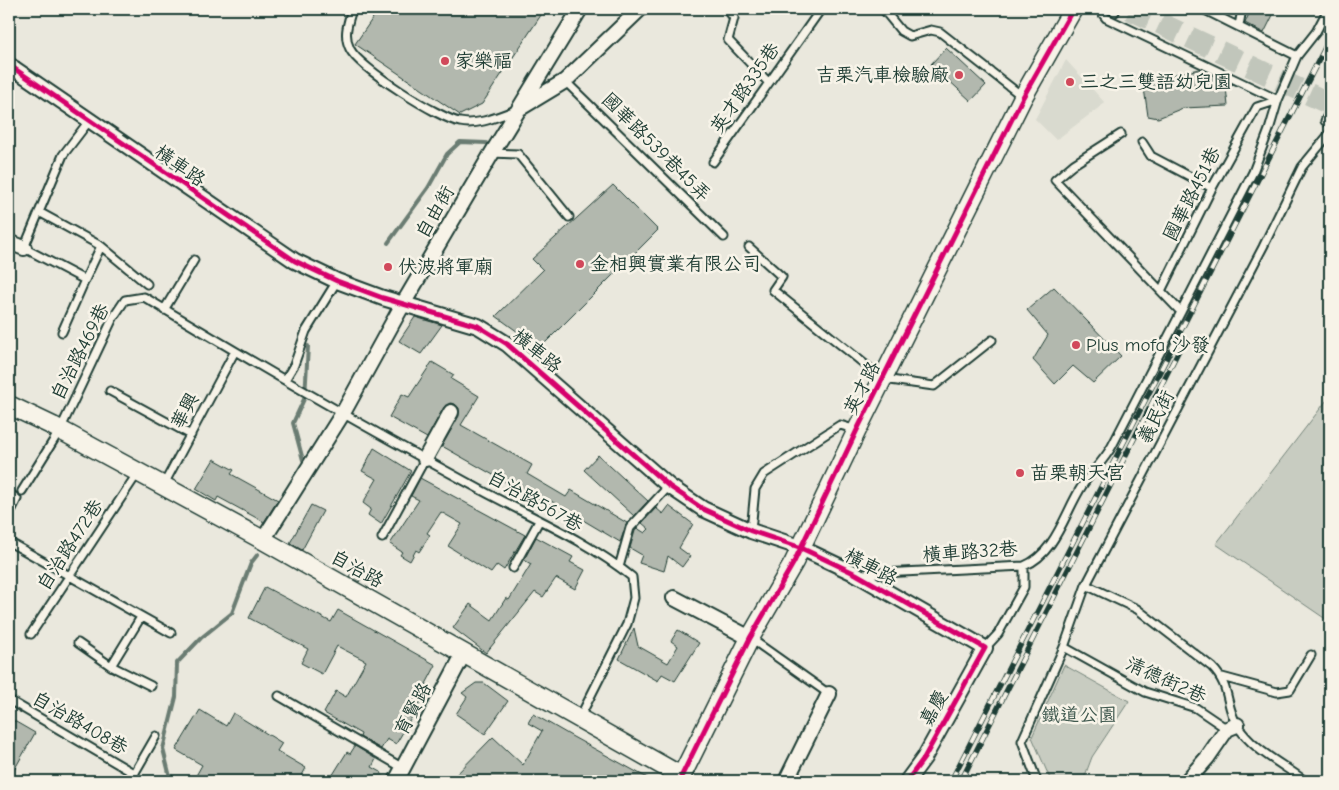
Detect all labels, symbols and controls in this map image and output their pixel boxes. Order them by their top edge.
street label: 英才路335巷 [706,38,784,138]
place label: 家樂福 [455,50,512,72]
marker: 家樂福 [439,55,451,67]
place label: 吉栗汽車檢驗廠 [816,64,949,86]
marker: 吉栗汽車檢驗廠 [953,69,965,81]
place label: 三之三雙語幼兒園 [1080,71,1232,93]
marker: 三之三雙語幼兒園 [1064,76,1076,88]
street label: 國華路539巷45弄 [597,88,715,206]
street label: 橫車路 [150,141,210,191]
street label: 國華路451巷 [1159,143,1225,245]
street label: 自由街 [411,182,459,242]
place label: 金相興實業有限公司 [590,253,761,275]
place label: 伏波將軍廟 [398,256,493,278]
marker: 金相興實業有限公司 [574,258,586,270]
marker: 伏波將軍廟 [382,261,394,273]
street label: 自治路469巷 [46,300,114,404]
street label: 橫車路 [508,325,566,377]
place label: Plus mofa 沙發 [1086,334,1210,356]
marker: Plus mofa 沙發 [1070,339,1082,351]
street label: 英才路 [839,358,885,418]
street label: 義民街 [1133,387,1179,447]
street label: 華興 [166,389,204,433]
place label: 苗栗朝天宮 [1030,462,1125,484]
street label: 自治路567巷 [483,466,587,536]
marker: 苗栗朝天宮 [1014,467,1026,479]
street label: 自治路472巷 [32,495,108,595]
street label: 橫車路32巷 [922,538,1018,566]
street label: 橫車路 [841,544,901,590]
street label: 自治路 [327,546,387,592]
street label: 清德街2巷 [1122,652,1210,708]
street label: 育賢路 [390,679,436,739]
street label: 嘉慶 [915,686,953,730]
street label: 自治路408巷 [28,687,132,759]
park label: 鐵道公園 [1041,704,1117,726]

